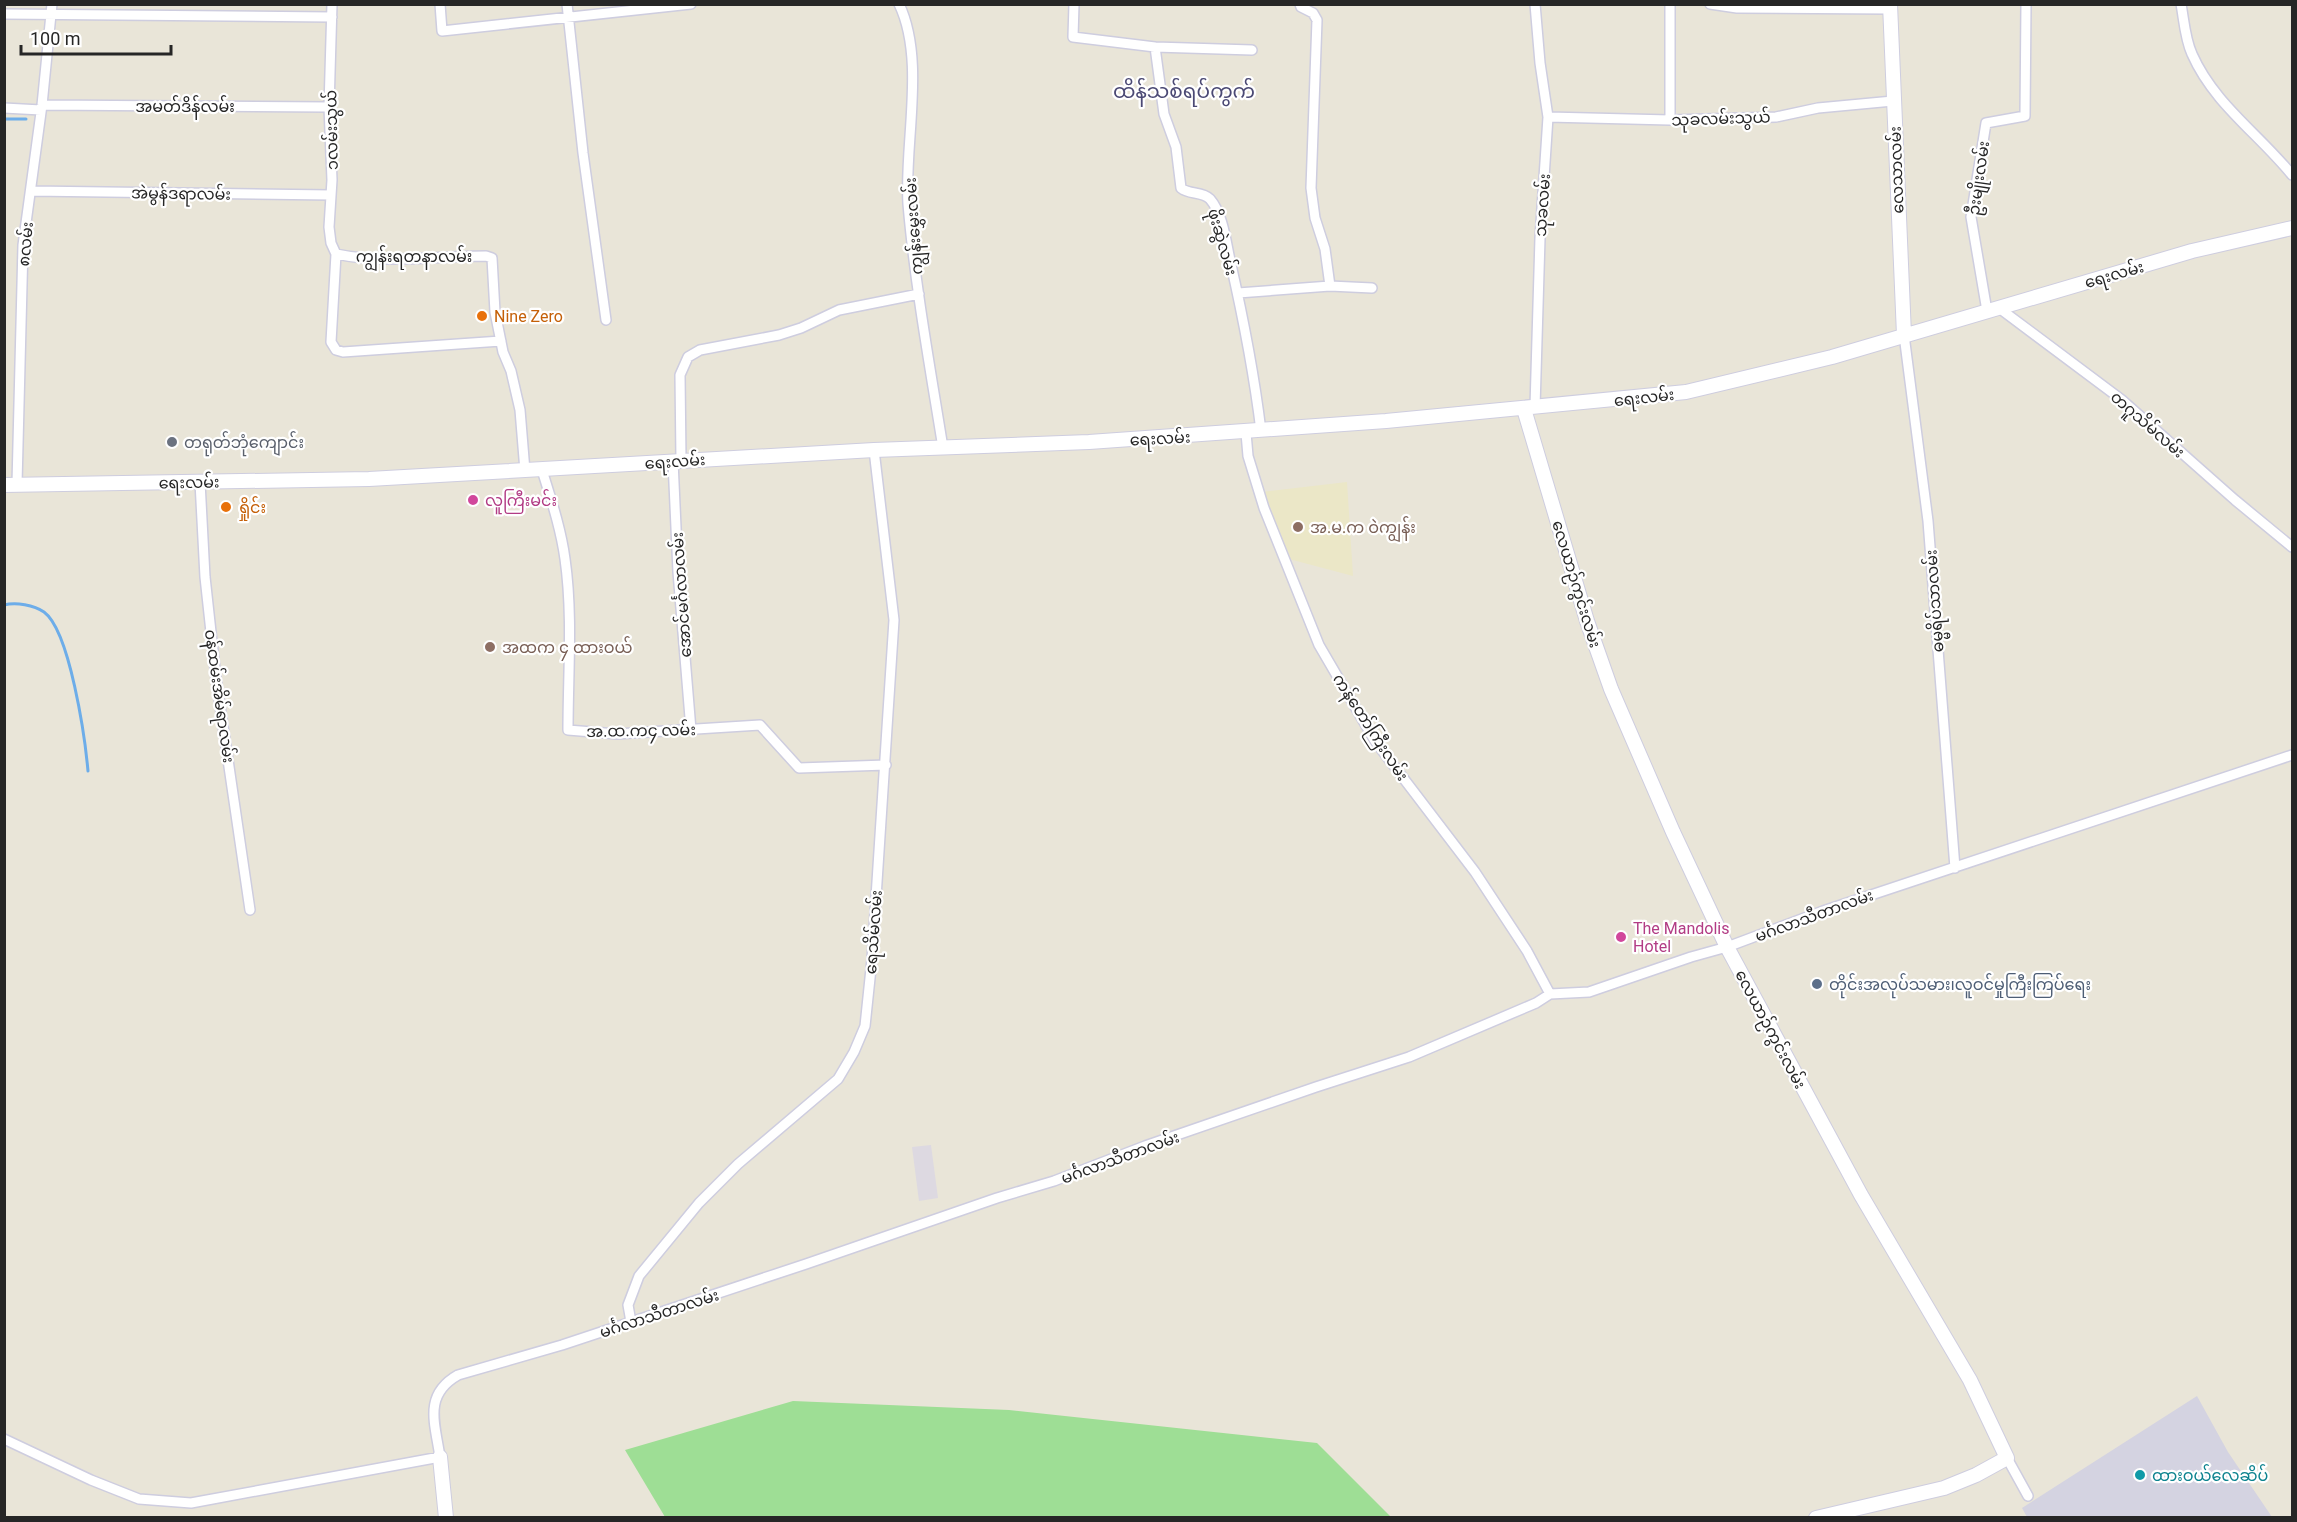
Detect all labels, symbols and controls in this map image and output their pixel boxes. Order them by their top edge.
scale bar [21,18,171,56]
text: 100 m [30,28,81,49]
district label: ထိန်သစ်ရပ်ကွက် [1113,77,1255,107]
street label: ၁လမ်းသွယ် [319,90,346,170]
street label: အမတ်ဒိန်လမ်း [135,95,235,120]
street label: သုခလမ်းသွယ် [1671,105,1771,135]
street label: လေသာလမ်း [1883,126,1908,214]
street label: ဦးမျိုးလမ်း [1962,139,1997,217]
street label: သုခလမ်း [1529,173,1559,238]
street label: ကျွန်းမွှေးလမ်း [899,176,932,275]
street label: အဲမွန်ဒရာလမ်း [131,181,231,208]
street label: ဖိုးဆွဲလမ်း [1199,206,1243,279]
street label: ၈လမ်း [12,221,37,267]
street label: ကျွန်းရတနာလမ်း [356,245,472,272]
street label: ရေးလမ်း [2082,255,2147,296]
place label: Nine Zero [494,307,563,326]
marker: Nine Zero [475,309,489,323]
street label: ရေးလမ်း [1613,383,1676,414]
street label: တဂူသိမ်လမ်း [2103,386,2190,465]
street label: ရေးလမ်း [1129,425,1191,454]
place label: တရုတ်ဘုံကျောင်း [184,431,304,457]
marker: တရုတ်ဘုံကျောင်း [165,435,179,449]
street label: ရေးလမ်း [644,448,706,477]
street label: ရေးလမ်း [158,470,220,497]
place label: လူကြီးမင်း [485,489,557,515]
marker: လူကြီးမင်း [466,493,480,507]
place label: ရှိုင်း [238,496,266,521]
marker: ရှိုင်း [219,500,233,514]
place label: အ.မ.က ဝဲကျွန်း [1310,516,1416,543]
street label: လေယာဉ်ကွင်းလမ်း [1544,518,1607,651]
marker: အ.မ.က ဝဲကျွန်း [1291,520,1305,534]
street label: အောင်မင်္ဂလာလမ်း [666,532,695,659]
street label: ဓမ္မရိပ်သာလမ်း [1919,549,1952,653]
street label: ၀န်ထမ်းအိမ်ရာလမ်း [197,628,240,765]
place label: အထက ၄ ထားဝယ် [502,636,633,661]
marker: အထက ၄ ထားဝယ် [483,640,497,654]
street label: ကန်တော်ကြီးလမ်း [1326,669,1414,787]
street label: အ.ထ.က၄ လမ်း [586,718,696,745]
street label: မင်္ဂလာသီတာလမ်း [1752,883,1876,946]
street label: ရေသိမ်လမ်း [859,889,890,975]
place label: The Mandolis Hotel [1633,919,1730,956]
marker: The Mandolis Hotel [1614,930,1628,944]
street label: လေယာဉ်ကွင်းလမ်း [1728,966,1812,1094]
place label: တိုင်းအလုပ်သမား၊လူဝင်မှုကြီးကြပ်ရေး [1829,973,2091,999]
marker: တိုင်းအလုပ်သမား၊လူဝင်မှုကြီးကြပ်ရေး [1810,977,1824,991]
street label: မင်္ဂလာသီတာလမ်း [1058,1125,1182,1188]
street label: မင်္ဂလာသီတာလမ်း [596,1283,721,1342]
place label: ထားဝယ်လေဆိပ် [2152,1464,2268,1485]
marker: ထားဝယ်လေဆိပ် [2133,1468,2147,1482]

